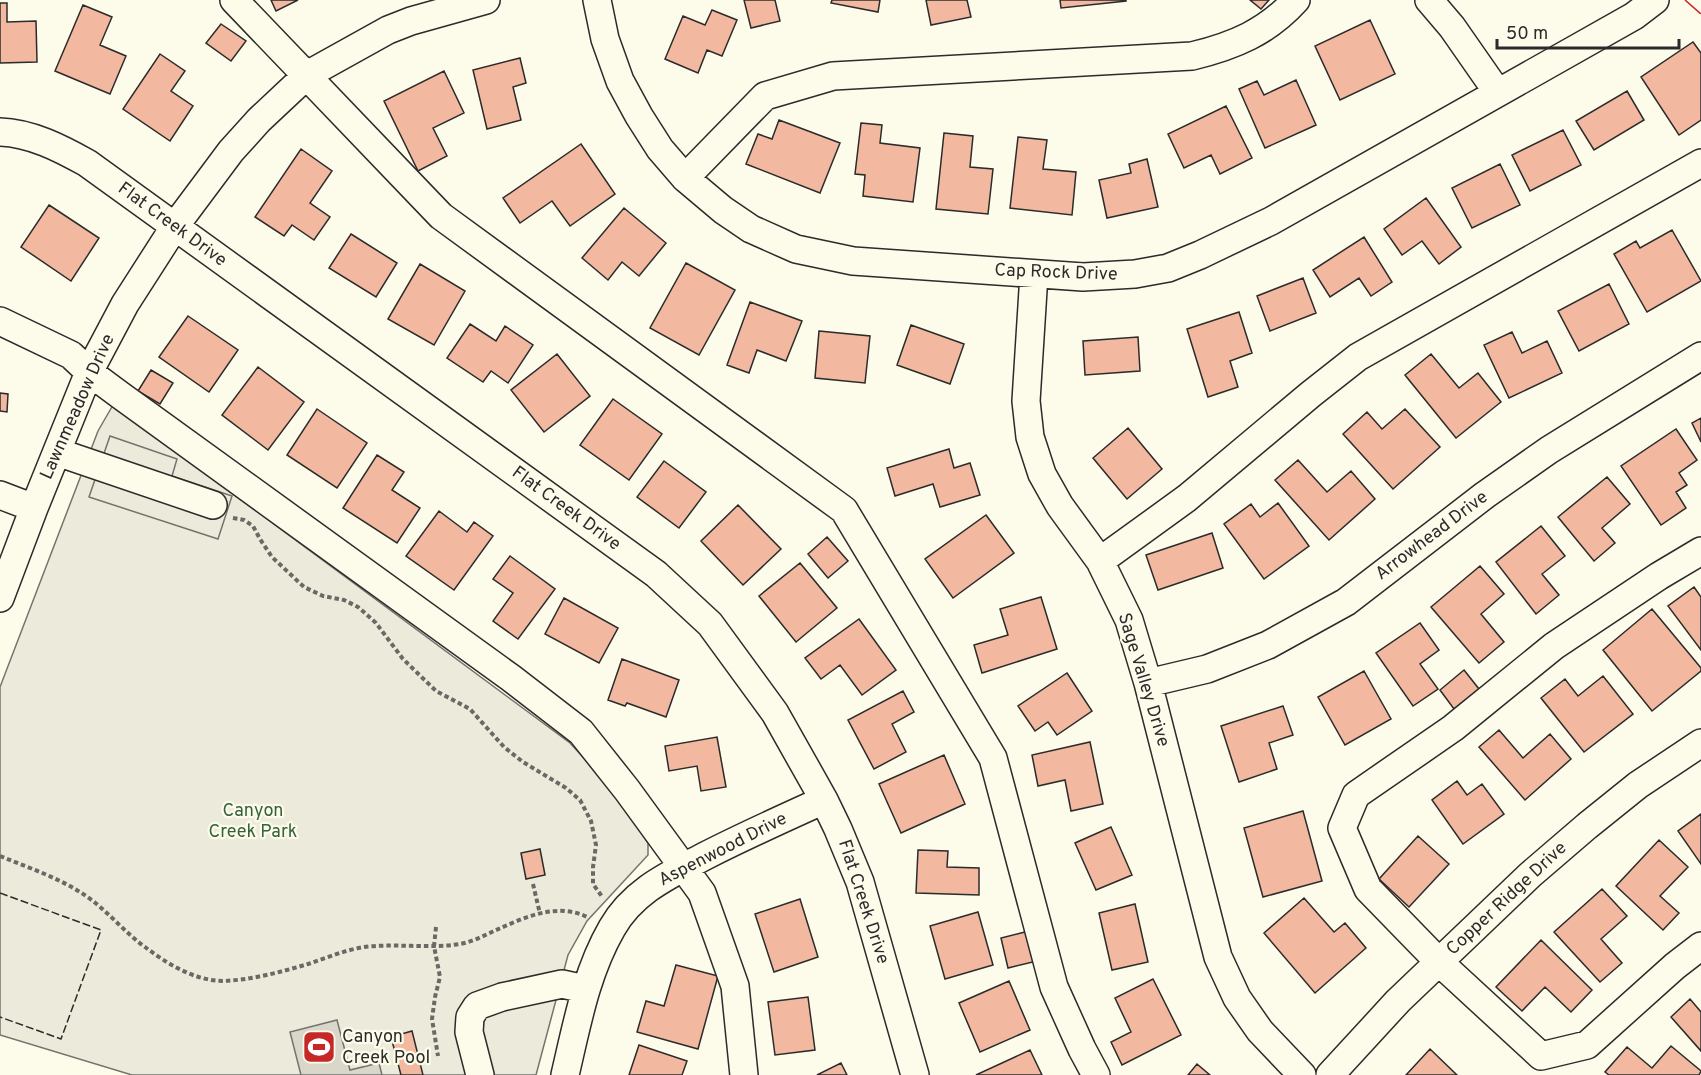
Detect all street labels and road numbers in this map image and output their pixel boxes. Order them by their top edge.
street label: Flat Creek Drive [113,178,231,272]
street label: Cap Rock Drive [994,259,1118,287]
street label: Lawnmeadow Drive [36,331,120,483]
street label: Flat Creek Drive [507,462,625,556]
street label: Arrowhead Drive [1371,486,1493,586]
street label: Sage Valley Drive [1112,610,1174,750]
street label: Aspenwood Drive [655,808,791,892]
street label: Flat Creek Drive [832,837,894,967]
street label: Copper Ridge Drive [1442,837,1572,961]

